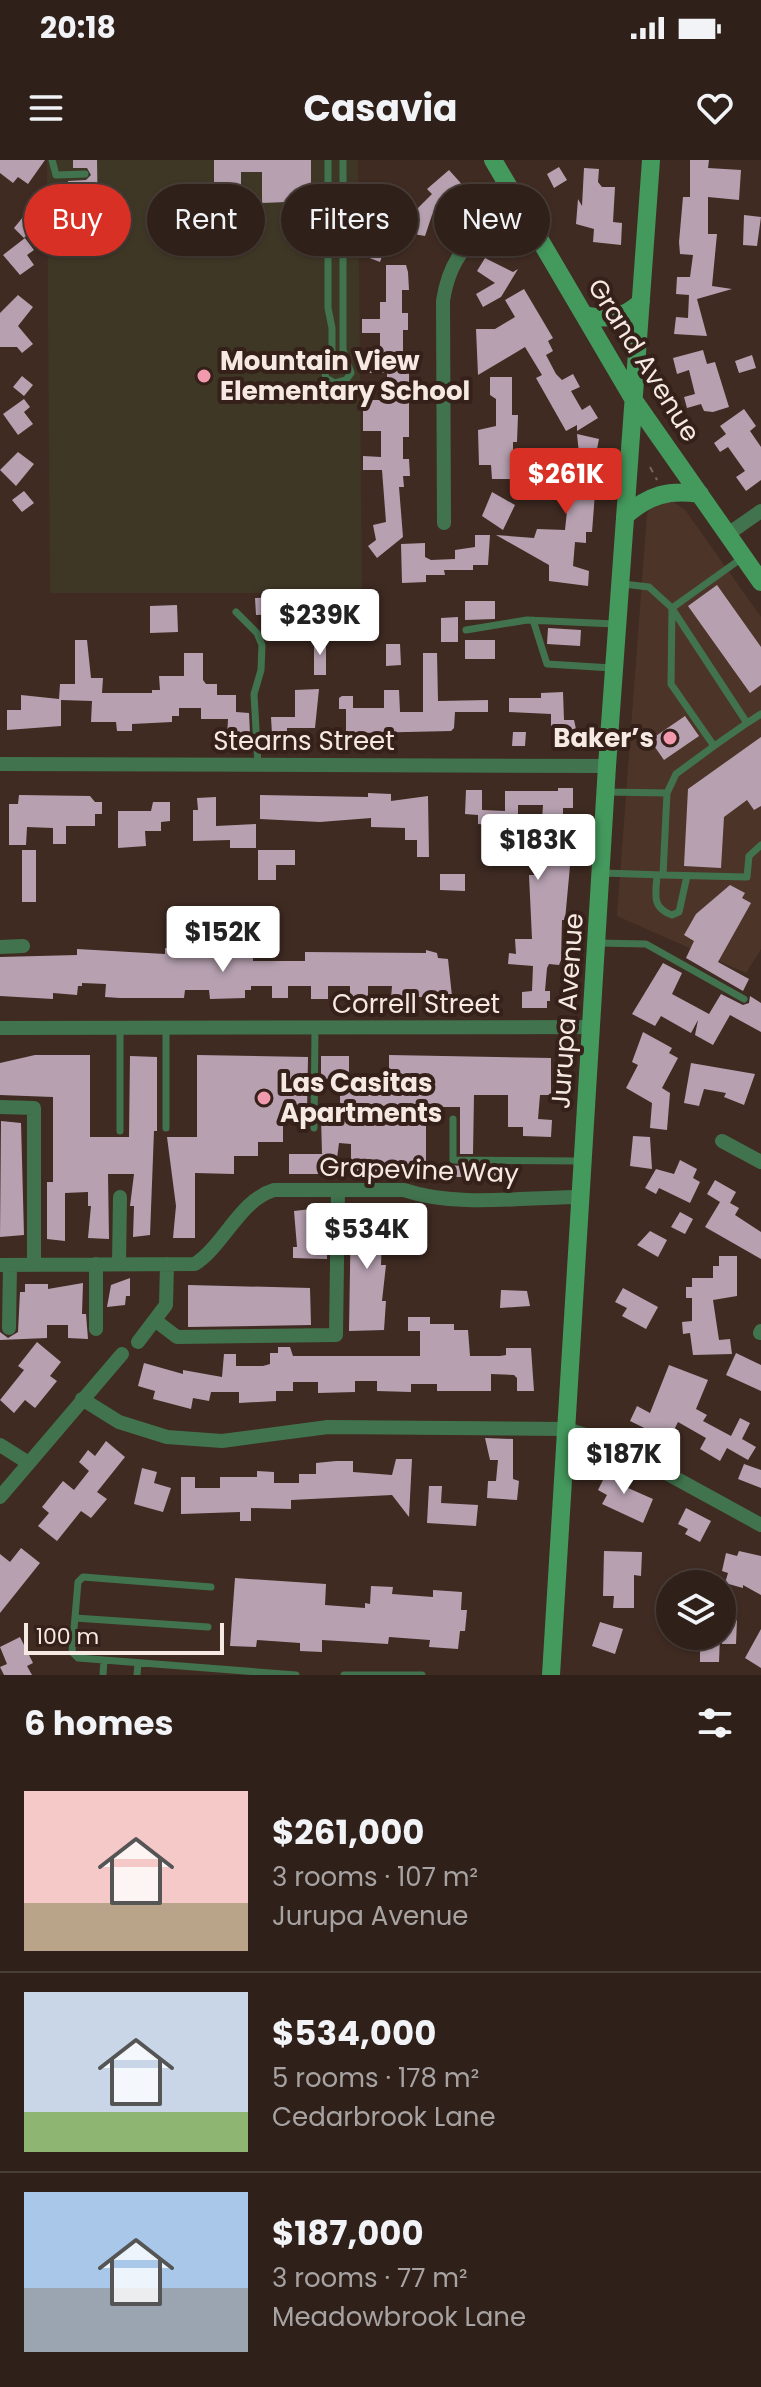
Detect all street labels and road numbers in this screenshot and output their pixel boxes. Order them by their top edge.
street label: Grand Avenue [579,271,709,449]
street label: Stearns Street [213,723,395,759]
street label: Jurupa Avenue [542,912,592,1110]
street label: Correll Street [332,986,500,1022]
street label: Grapevine Way [319,1149,520,1191]

